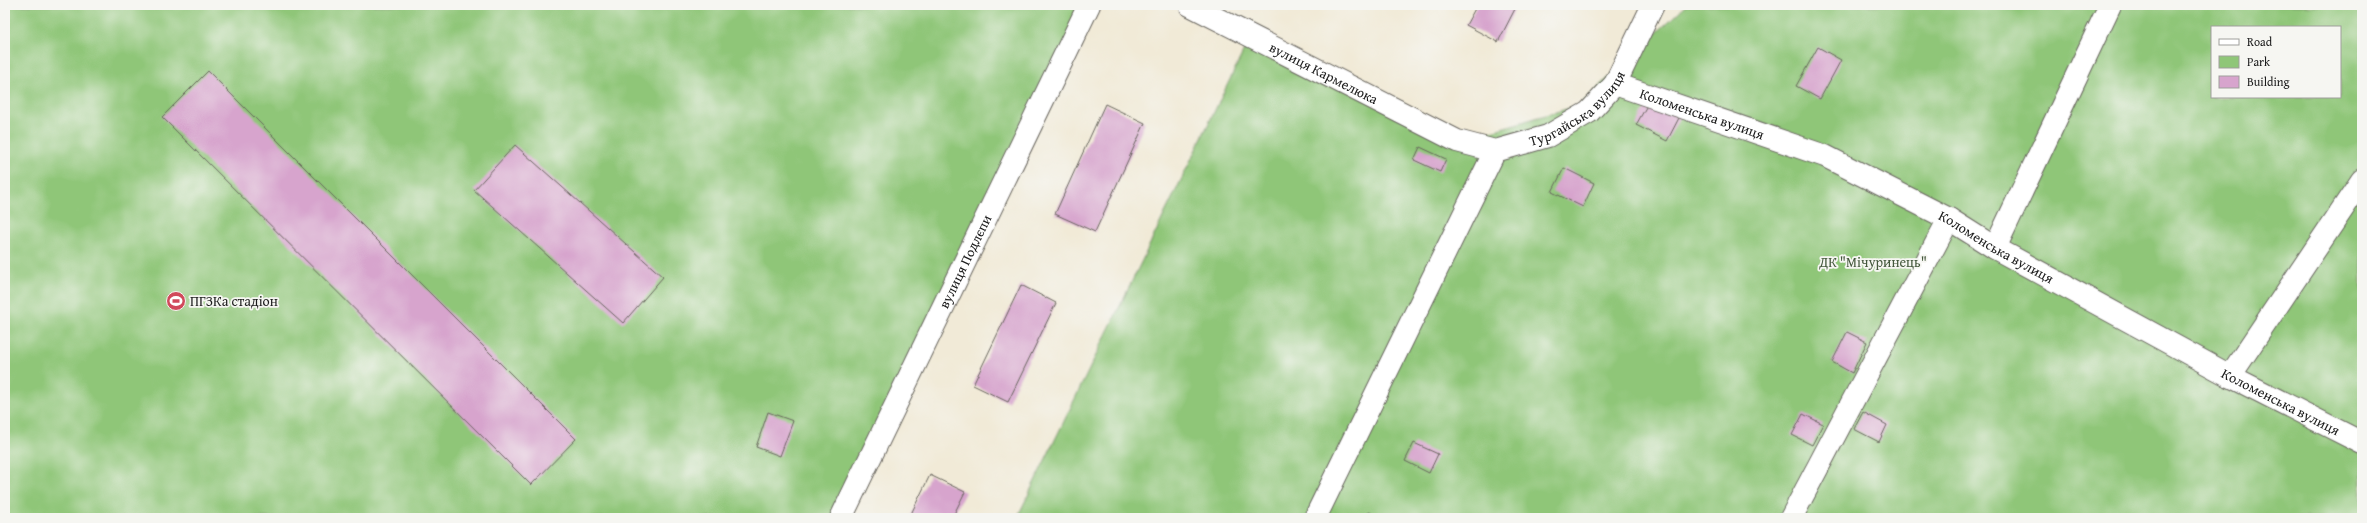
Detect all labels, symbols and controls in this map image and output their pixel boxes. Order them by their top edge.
legend [2211,26,2341,98]
text: Road [2247,33,2273,50]
street label: вулиця Кармелюка [1266,37,1382,109]
text: Park [2247,53,2271,70]
street label: Тургайська вулиця [1527,67,1630,151]
text: Building [2247,73,2290,90]
street label: Коломенська вулиця [1637,83,1767,144]
street label: Коломенська вулиця [1935,205,2058,288]
street label: вулиця Подлєпи [934,211,996,312]
park label: ДК "Мічуринець" [1818,252,1927,272]
sports icon: ПГЗКа стадіон [165,290,187,312]
place label: ПГЗКа стадіон [190,291,278,311]
street label: Коломенська вулиця [2218,363,2343,440]

